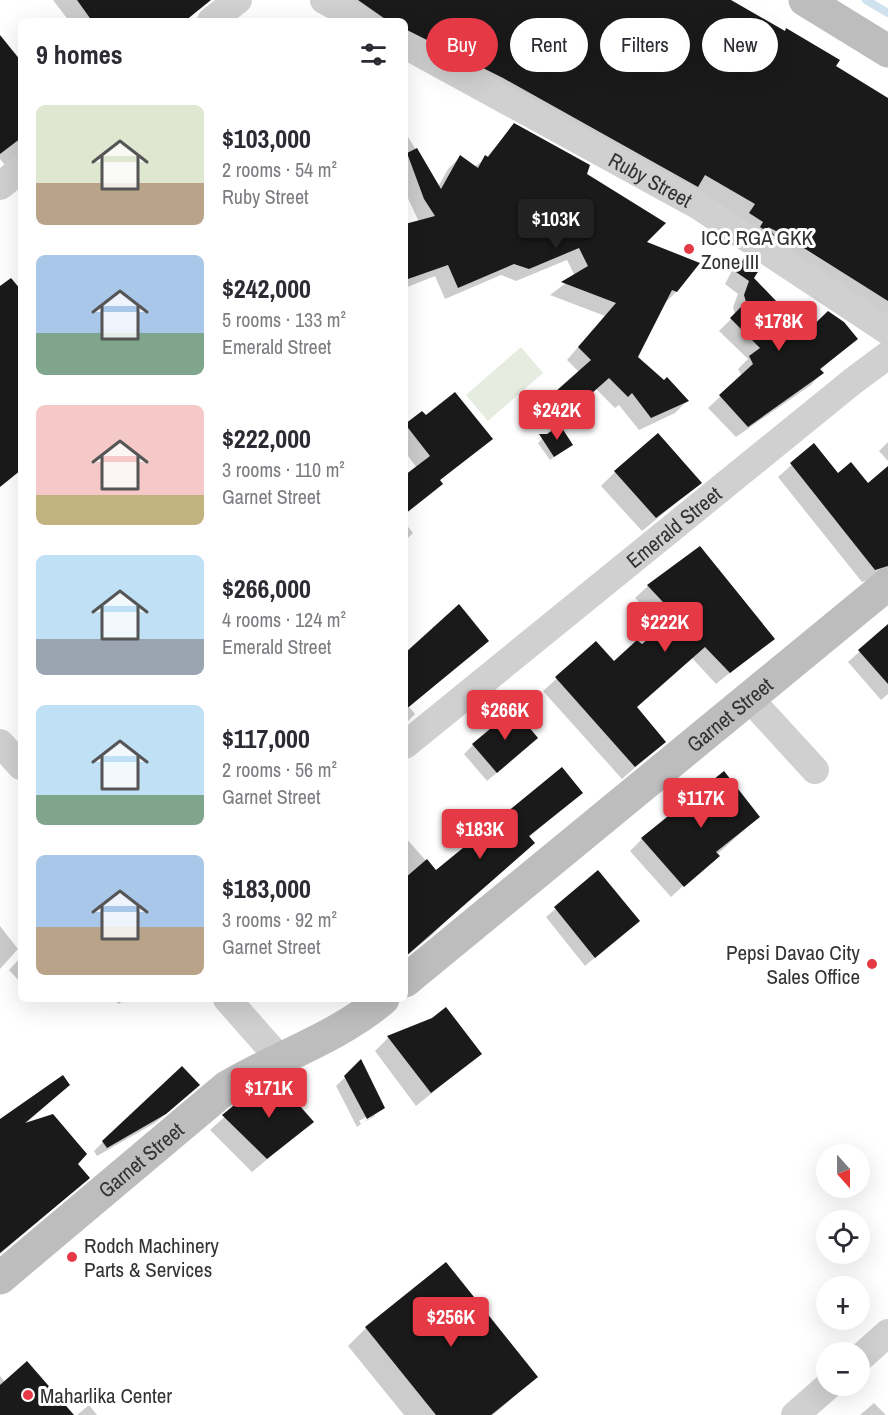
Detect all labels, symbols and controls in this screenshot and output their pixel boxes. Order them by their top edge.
chip: Buy [426,18,498,72]
chip: Rent [510,18,588,72]
chip: Filters [600,18,690,72]
chip: New [702,18,778,72]
text: 9 homes [36,37,123,72]
icon: filters [357,38,390,71]
text: $103,000 [222,121,311,156]
icon: home [84,129,156,201]
street label: Ruby Street [604,145,698,214]
text: 2 rooms · 54 m² [222,156,337,183]
text: Ruby Street [222,183,309,210]
pin: $103K [514,199,598,250]
text: $103K [532,205,580,232]
place label: ICC RGA GKK Zone III [701,223,813,276]
marker: ICC RGA GKK Zone III [682,242,696,256]
text: $242,000 [222,271,311,306]
icon: home [84,279,156,351]
pin: $178K [737,301,821,352]
text: 5 rooms · 133 m² [222,306,346,333]
text: $178K [755,307,803,334]
text: Emerald Street [222,333,331,360]
pin: $242K [515,390,599,441]
text: $242K [533,396,581,423]
text: $222,000 [222,421,311,456]
icon: home [84,429,156,501]
text: 3 rooms · 110 m² [222,456,345,483]
street label: Emerald Street [620,479,727,574]
text: Garnet Street [222,483,320,510]
text: $266,000 [222,571,311,606]
icon: home [84,579,156,651]
pin: $222K [623,602,707,653]
text: 4 rooms · 124 m² [222,606,346,633]
text: $222K [641,608,689,635]
text: Emerald Street [222,633,331,660]
street label: Garnet Street [680,670,779,758]
pin: $266K [463,690,547,741]
text: $266K [481,696,529,723]
text: $117,000 [222,721,310,756]
icon: home [84,729,156,801]
text: 2 rooms · 56 m² [222,756,337,783]
pin: $117K [659,778,743,829]
text: Garnet Street [222,783,320,810]
text: $117K [677,784,725,811]
pin: $183K [438,809,522,860]
text: $183K [456,815,504,842]
text: $183,000 [222,871,311,906]
icon: home [84,879,156,951]
text: 3 rooms · 92 m² [222,906,337,933]
text: Garnet Street [222,933,320,960]
place label: Pepsi Davao City Sales Office [726,938,860,991]
marker: Pepsi Davao City Sales Office [865,957,879,971]
pin: $171K [227,1068,311,1119]
text: $171K [245,1074,293,1101]
street label: Garnet Street [92,1115,190,1204]
north arrow [816,1144,870,1198]
map controls [816,1144,870,1396]
button: locate [816,1210,870,1264]
place label: Rodch Machinery Parts & Services [84,1231,219,1284]
marker: Rodch Machinery Parts & Services [65,1250,79,1264]
button: + [816,1276,870,1330]
pin: $256K [409,1297,493,1348]
text: $256K [427,1303,475,1330]
button: − [816,1342,870,1396]
place label: Maharlika Center [40,1381,172,1410]
marker: Maharlika Center [21,1388,35,1402]

